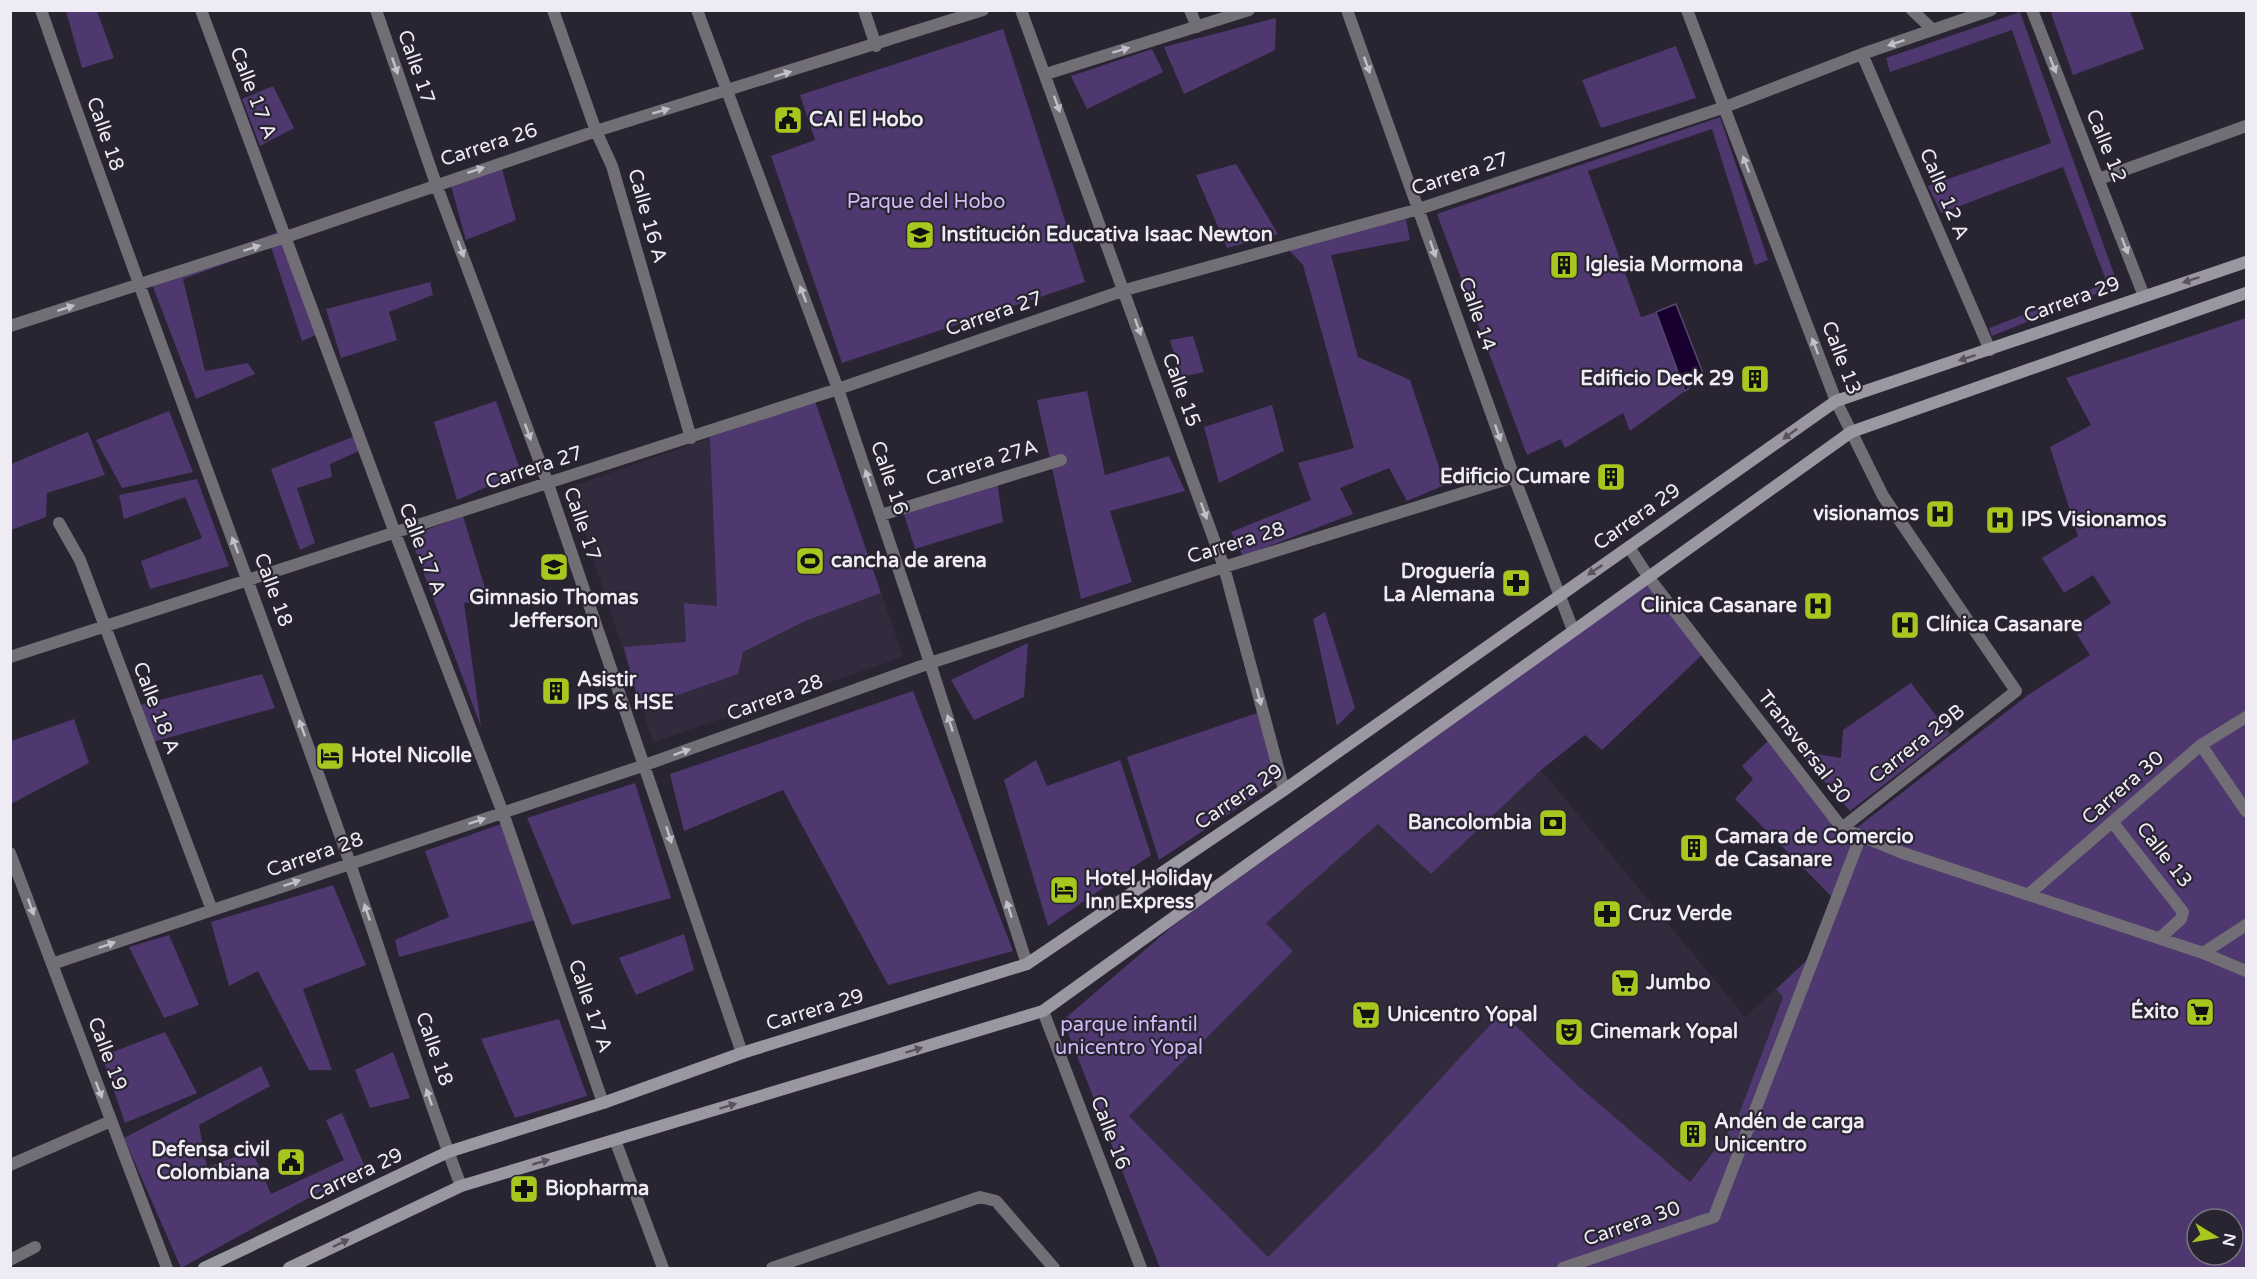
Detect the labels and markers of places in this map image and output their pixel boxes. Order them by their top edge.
public building icon: CAI El Hobo [772,104,804,136]
place label: CAI El Hobo [809,108,923,132]
school or university icon: Institución Educativa Isaac Newton [904,219,936,251]
place label: Institución Educativa Isaac Newton [941,223,1273,247]
building icon: Iglesia Mormona [1548,249,1580,281]
place label: Iglesia Mormona [1585,253,1743,277]
building icon: Edificio Deck 29 [1739,363,1771,395]
place label: Edificio Deck 29 [1580,367,1734,391]
building icon: Edificio Cumare [1595,461,1627,493]
place label: Edificio Cumare [1440,465,1590,489]
hospital icon: visionamos [1924,498,1956,530]
place label: visionamos [1813,502,1919,526]
hospital icon: IPS Visionamos [1984,504,2016,536]
place label: IPS Visionamos [2021,508,2167,532]
sports icon: cancha de arena [794,545,826,577]
place label: cancha de arena [831,549,987,573]
school or university icon: Gimnasio Thomas Jefferson [538,551,570,583]
place label: Droguería La Alemana [1383,560,1495,607]
pharmacy icon: Droguería La Alemana [1500,567,1532,599]
place label: Gimnasio Thomas Jefferson [469,586,639,633]
hospital icon: Clinica Casanare [1802,590,1834,622]
place label: Clinica Casanare [1641,594,1797,618]
hospital icon: Clínica Casanare [1889,609,1921,641]
place label: Clínica Casanare [1926,613,2082,637]
place label: Asistir IPS & HSE [577,668,674,715]
building icon: Asistir IPS & HSE [540,675,572,707]
hotel icon: Hotel Nicolle [314,740,346,772]
place label: Hotel Nicolle [351,744,472,768]
bank icon: Bancolombia [1537,807,1569,839]
place label: Bancolombia [1408,811,1532,835]
place label: Camara de Comercio de Casanare [1715,825,1914,872]
building icon: Camara de Comercio de Casanare [1678,832,1710,864]
place label: Hotel Holiday Inn Express [1085,867,1213,914]
hotel icon: Hotel Holiday Inn Express [1048,874,1080,906]
pharmacy icon: Cruz Verde [1591,898,1623,930]
place label: Cruz Verde [1628,902,1732,926]
supermarket icon: Jumbo [1609,967,1641,999]
place label: Jumbo [1645,971,1711,995]
supermarket icon: Éxito [2184,996,2216,1028]
place label: Éxito [2131,998,2179,1024]
supermarket icon: Unicentro Yopal [1350,999,1382,1031]
place label: Unicentro Yopal [1387,1003,1537,1027]
theatre icon: Cinemark Yopal [1553,1016,1585,1048]
place label: Cinemark Yopal [1590,1020,1738,1044]
place label: Andén de carga Unicentro [1714,1110,1865,1157]
building icon: Andén de carga Unicentro [1677,1118,1709,1150]
place label: Defensa civil Colombiana [151,1138,270,1185]
public building icon: Defensa civil Colombiana [275,1146,307,1178]
pharmacy icon: Biopharma [508,1173,540,1205]
place label: Biopharma [545,1177,649,1201]

